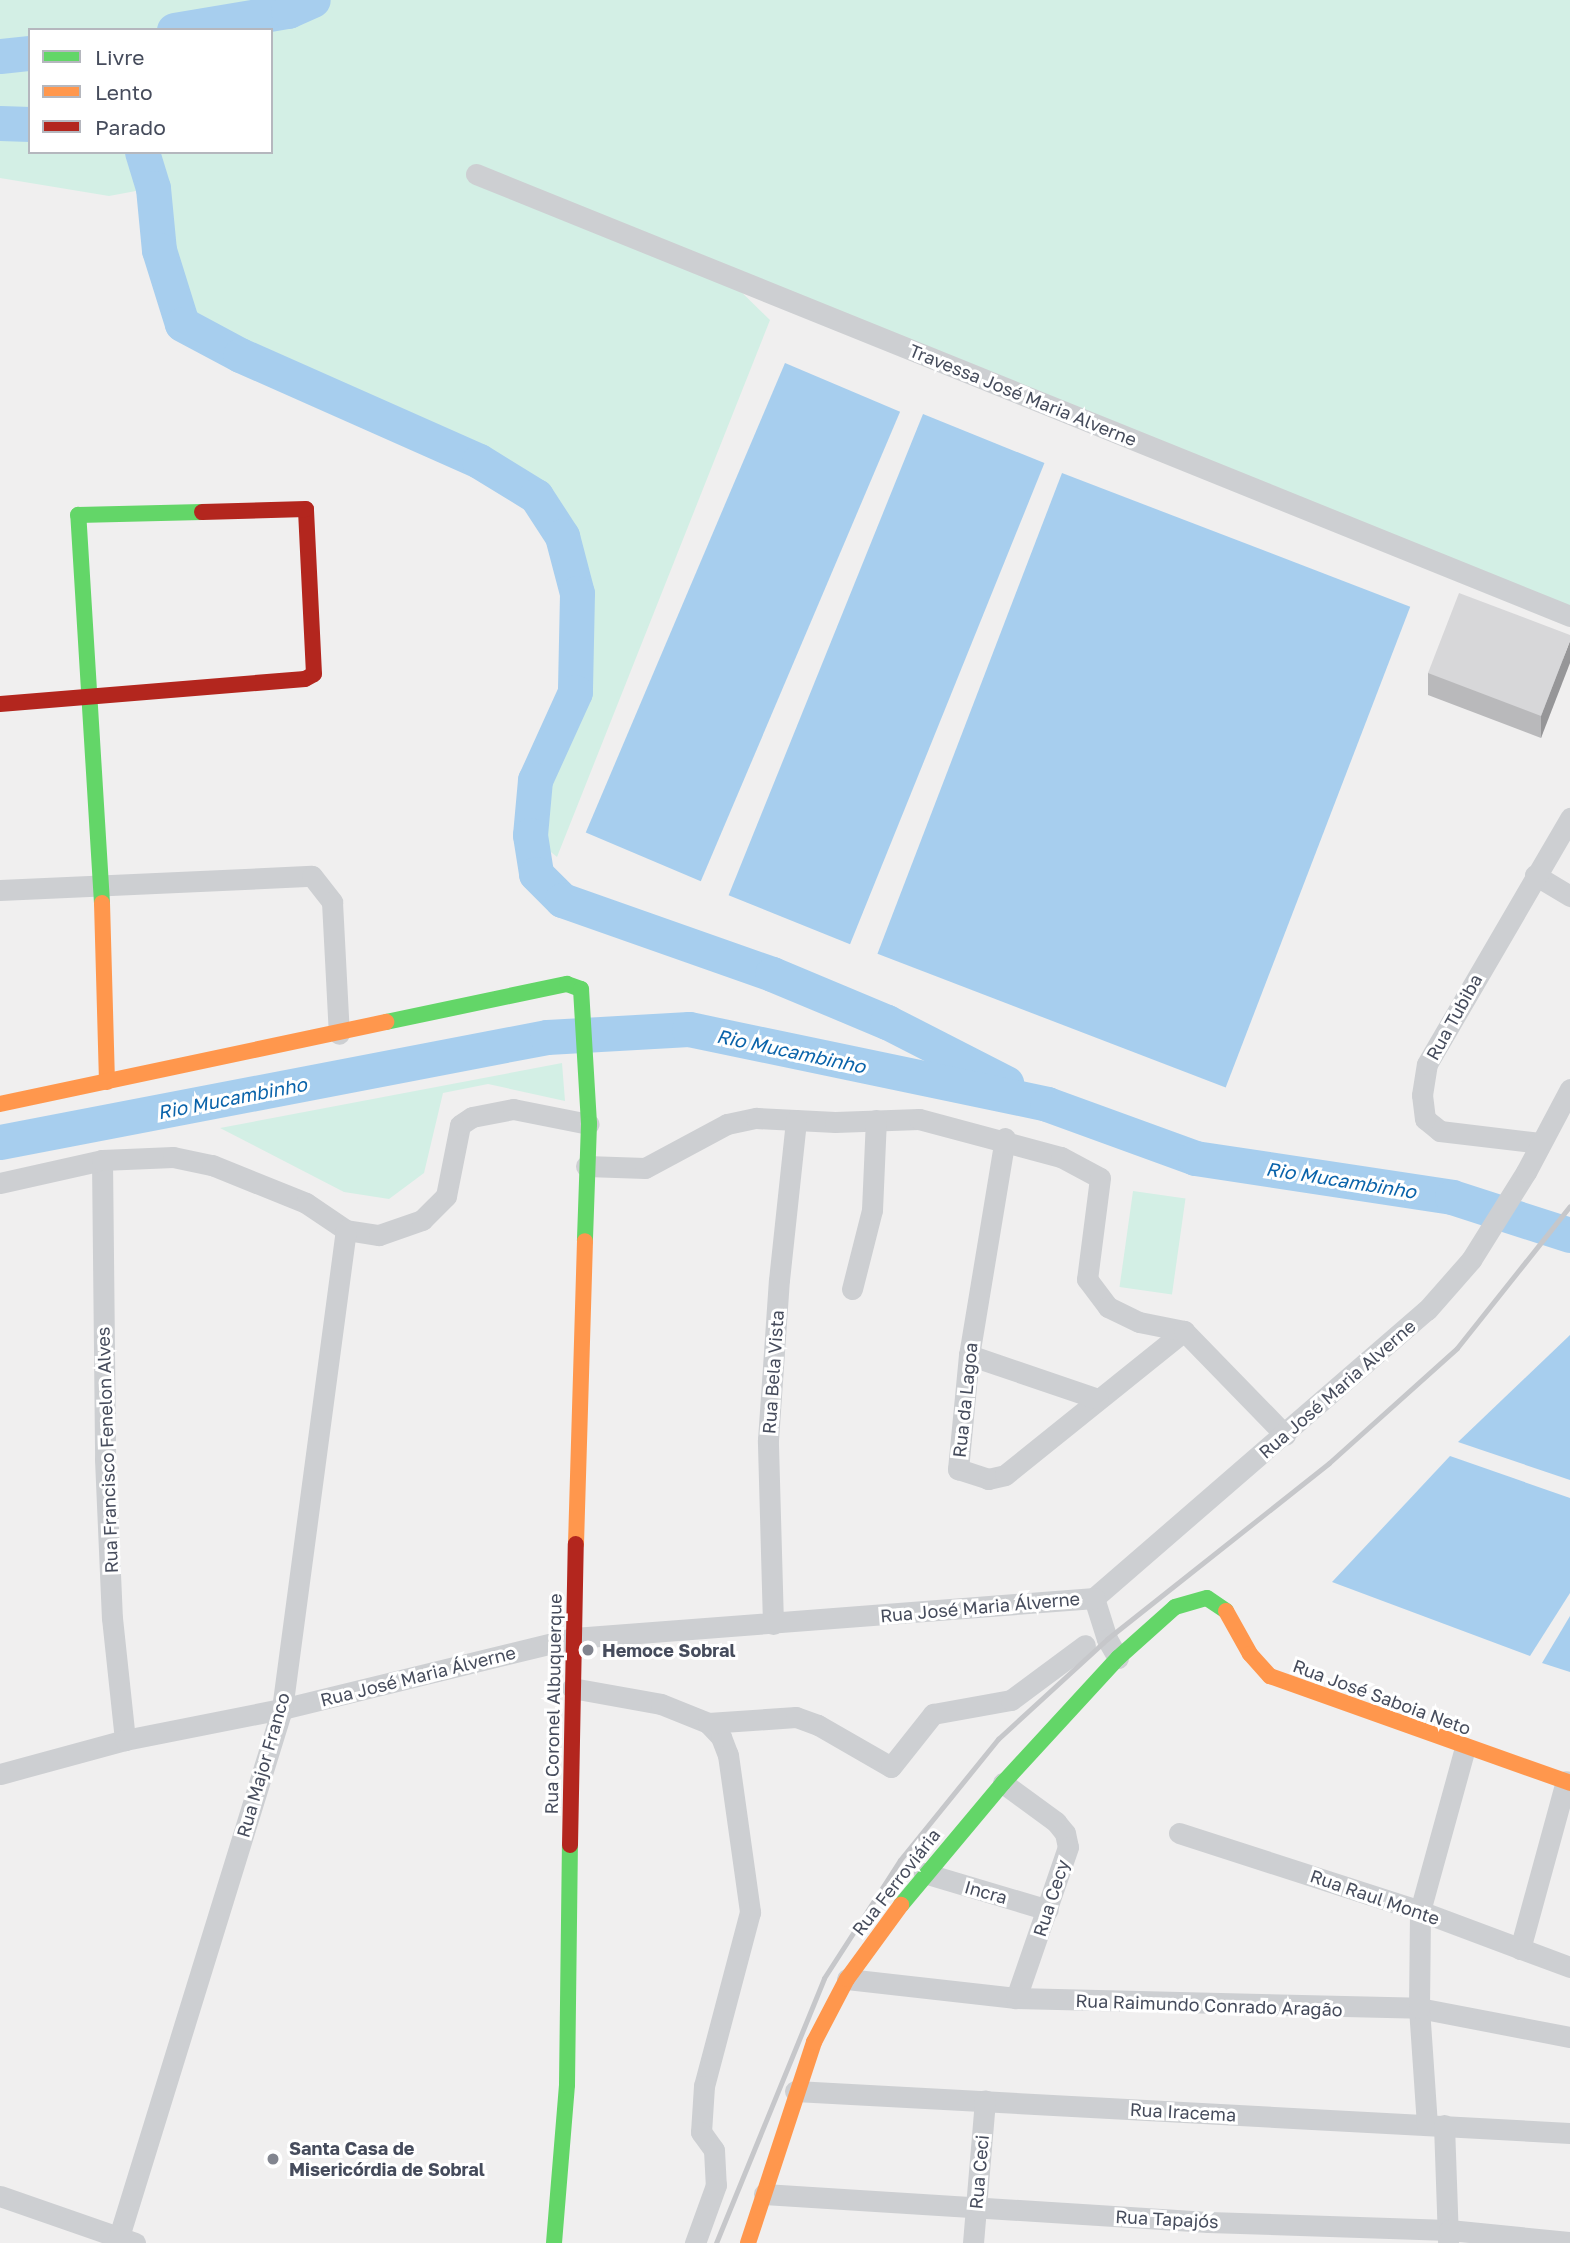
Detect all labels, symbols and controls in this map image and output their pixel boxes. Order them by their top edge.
legend [28,28,273,154]
text: Livre [95,44,145,70]
text: Lento [95,79,153,105]
text: Parado [95,114,166,140]
street label: Travessa José Maria Alverne [906,339,1140,451]
street label: Rua Tubiba [1422,970,1486,1064]
water label: Rio Mucambinho [715,1024,867,1078]
water label: Rio Mucambinho [155,1072,309,1124]
water label: Rio Mucambinho [1264,1157,1418,1203]
street label: Rua Bela Vista [758,1309,788,1435]
street label: Rua José Maria Alverne [1254,1315,1420,1463]
street label: Rua Francisco Fenelon Alves [92,1326,122,1574]
street label: Rua da Lagoa [948,1341,982,1459]
street label: Rua José Maria Álverne [879,1587,1081,1627]
street label: Rua Coronel Albuquerque [540,1593,566,1815]
place label: Hemoce Sobral [602,1639,735,1661]
street label: Rua José Maria Álverne [318,1641,518,1711]
marker: Hemoce Sobral [580,1642,596,1658]
street label: Rua José Saboia Neto [1290,1655,1474,1739]
street label: Rua Major Franco [232,1690,294,1840]
street label: Rua Ferroviária [848,1824,944,1940]
street label: Rua Cecy [1028,1857,1074,1939]
street label: Rua Raul Monte [1307,1865,1443,1929]
street label: Incra [962,1876,1010,1908]
street label: Rua Raimundo Conrado Aragão [1075,1990,1343,2020]
street label: Rua Iracema [1129,2098,1237,2126]
street label: Rua Ceci [965,2134,993,2210]
place label: Santa Casa de Misericórdia de Sobral [289,2138,485,2180]
marker: Santa Casa de Misericórdia de Sobral [263,2149,283,2169]
street label: Rua Tapajós [1115,2206,1219,2232]

